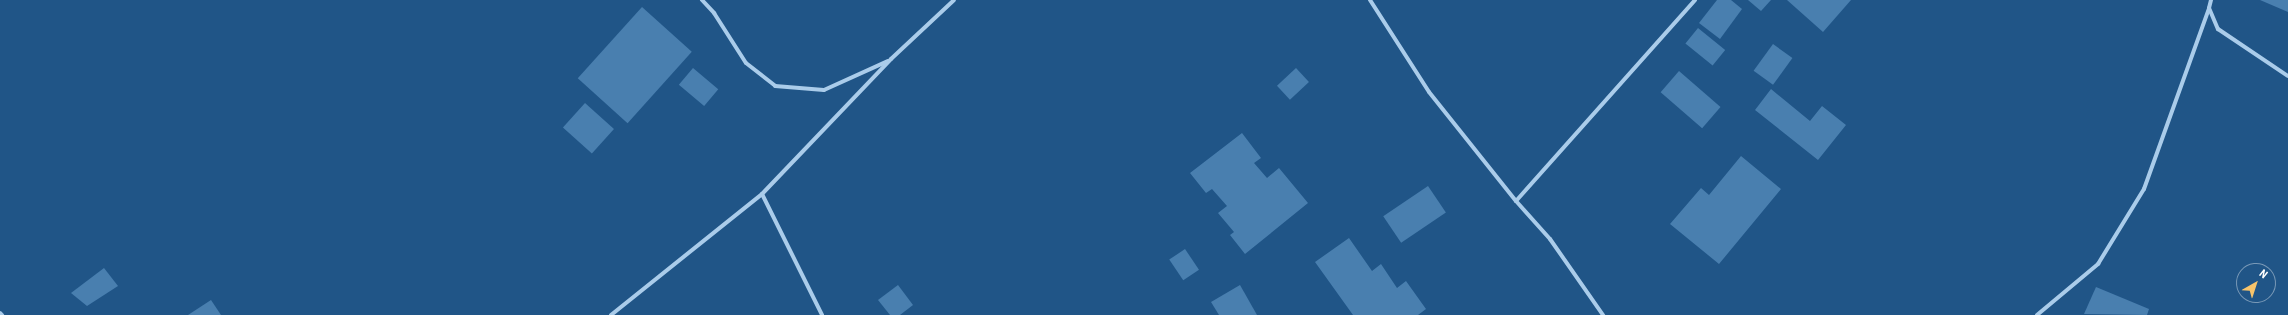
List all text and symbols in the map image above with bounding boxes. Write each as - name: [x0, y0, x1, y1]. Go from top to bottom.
- north arrow: [2236, 263, 2276, 303]
- text: N: [2257, 267, 2270, 281]

